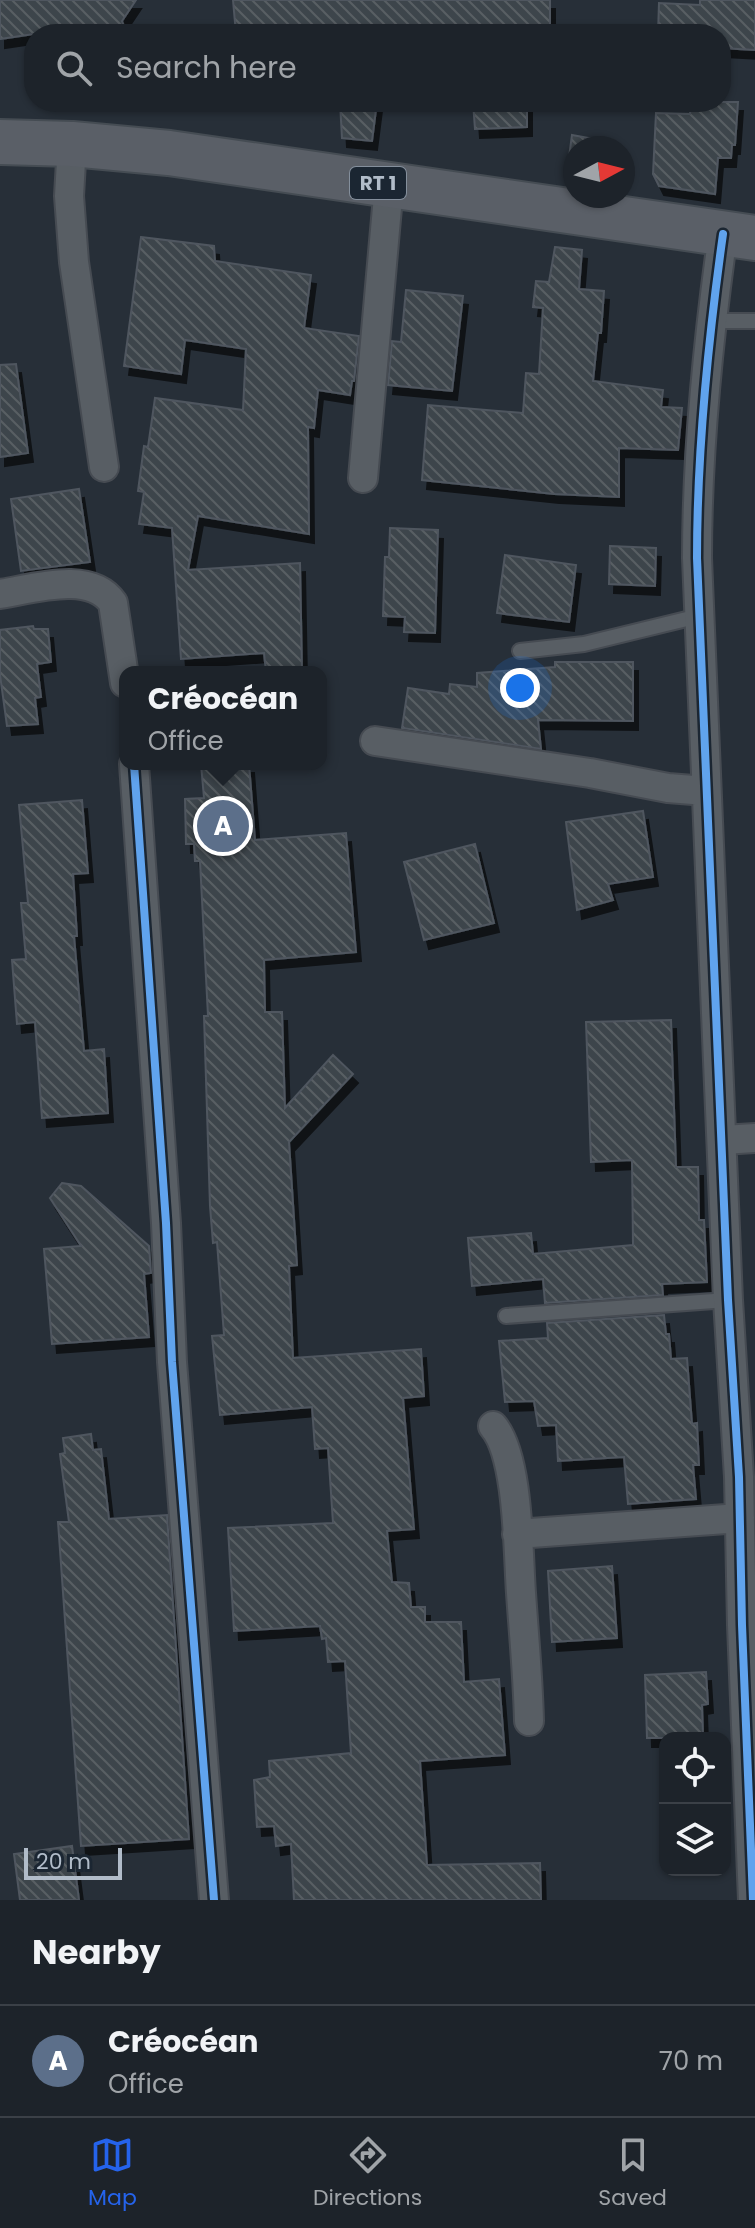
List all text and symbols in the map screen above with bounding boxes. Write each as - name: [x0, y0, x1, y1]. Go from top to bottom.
- search box: [24, 24, 731, 112]
- icon: search: [52, 46, 96, 90]
- text: Search here: [116, 46, 297, 89]
- north arrow: [563, 136, 635, 208]
- road number: RT 1: [350, 167, 406, 199]
- popup: [119, 666, 327, 770]
- your location: [500, 668, 540, 708]
- text: Créocéan: [148, 677, 298, 720]
- text: Office: [148, 723, 224, 759]
- pin: A: [197, 796, 249, 856]
- map controls: [659, 1732, 731, 1876]
- button: locate: [659, 1732, 731, 1804]
- button: layers: [659, 1804, 731, 1876]
- scale bar: [24, 1844, 122, 1880]
- text: 20 m: [36, 1846, 91, 1877]
- text: Nearby: [32, 1928, 161, 1976]
- text: Créocéan: [108, 2020, 259, 2063]
- text: A: [48, 2043, 68, 2079]
- text: 70 m: [659, 2043, 723, 2079]
- text: Office: [108, 2066, 184, 2102]
- tab: Map: [88, 2133, 137, 2214]
- tab: Directions: [313, 2133, 422, 2214]
- tab: Saved: [598, 2133, 667, 2214]

